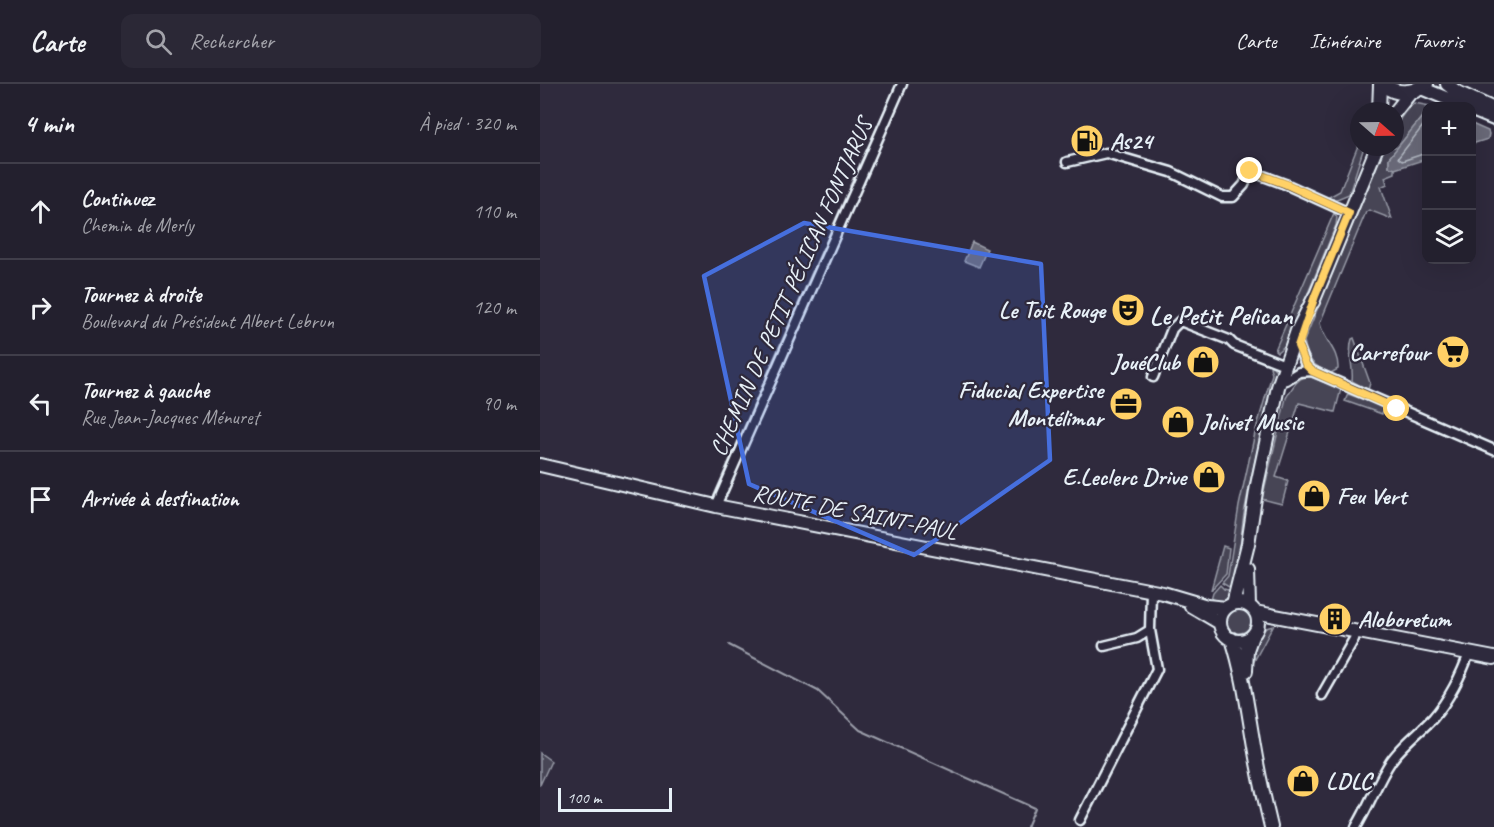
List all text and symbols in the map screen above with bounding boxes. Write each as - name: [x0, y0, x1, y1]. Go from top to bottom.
- search box: [121, 14, 541, 68]
- text: Carte: [30, 24, 85, 59]
- icon: search: [142, 25, 175, 58]
- text: Rechercher: [190, 27, 274, 55]
- text: Carte: [1236, 28, 1277, 54]
- text: Itinéraire: [1310, 28, 1380, 54]
- text: Favoris: [1413, 28, 1464, 54]
- north arrow: [1350, 102, 1404, 156]
- map controls: [1422, 102, 1476, 264]
- button: +: [1422, 102, 1476, 156]
- text: 4 min: [24, 107, 74, 140]
- street label: CHEMIN DE PETIT PÉLICAN FONTJARUS: [703, 110, 881, 461]
- text: À pied · 320 m: [419, 111, 516, 136]
- fuel station icon: As24: [1069, 123, 1105, 159]
- place label: As24: [1110, 126, 1155, 156]
- button: −: [1422, 156, 1476, 210]
- route end: [1236, 157, 1262, 183]
- text: Continuez: [81, 185, 154, 213]
- icon: ahead: [24, 195, 57, 228]
- text: 110 m: [473, 199, 516, 224]
- button: layers: [1422, 210, 1476, 264]
- text: Chemin de Merly: [81, 213, 194, 238]
- text: Tournez à droite: [81, 281, 201, 309]
- icon: right: [24, 291, 57, 324]
- theatre icon: Le Toit Rouge: [1110, 292, 1146, 328]
- text: 120 m: [473, 295, 516, 320]
- place label: Le Toit Rouge: [999, 295, 1107, 325]
- district label: Le Petit Pelican: [1149, 298, 1293, 332]
- text: Boulevard du Président Albert Lebrun: [81, 309, 334, 334]
- supermarket icon: Carrefour: [1435, 334, 1471, 370]
- place label: Carrefour: [1349, 337, 1432, 367]
- shop icon: JouéClub: [1185, 344, 1221, 380]
- place label: JouéClub: [1110, 347, 1181, 377]
- place label: Fiducial Expertise Montélimar: [958, 375, 1105, 433]
- text: Tournez à gauche: [81, 377, 209, 405]
- office icon: Fiducial Expertise Montélimar: [1108, 386, 1144, 422]
- icon: left: [24, 387, 57, 420]
- text: 90 m: [482, 391, 516, 416]
- route start: [1383, 395, 1409, 421]
- shop icon: Jolivet Music: [1160, 404, 1196, 440]
- text: Rue Jean-Jacques Ménuret: [81, 405, 259, 430]
- place label: Jolivet Music: [1199, 407, 1305, 437]
- shop icon: E.Leclerc Drive: [1191, 459, 1227, 495]
- place label: E.Leclerc Drive: [1063, 462, 1188, 492]
- street label: ROUTE DE SAINT-PAUL: [750, 478, 960, 547]
- shop icon: Feu Vert: [1296, 478, 1332, 514]
- place label: Feu Vert: [1337, 481, 1409, 511]
- icon: arrive: [24, 483, 57, 516]
- text: Arrivée à destination: [81, 485, 239, 513]
- building icon: Aloboretum: [1317, 601, 1353, 637]
- place label: Aloboretum: [1358, 604, 1452, 634]
- shop icon: LDLC: [1285, 763, 1321, 799]
- place label: LDLC: [1326, 766, 1375, 796]
- scale bar: [558, 785, 672, 812]
- text: 100 m: [567, 788, 601, 808]

